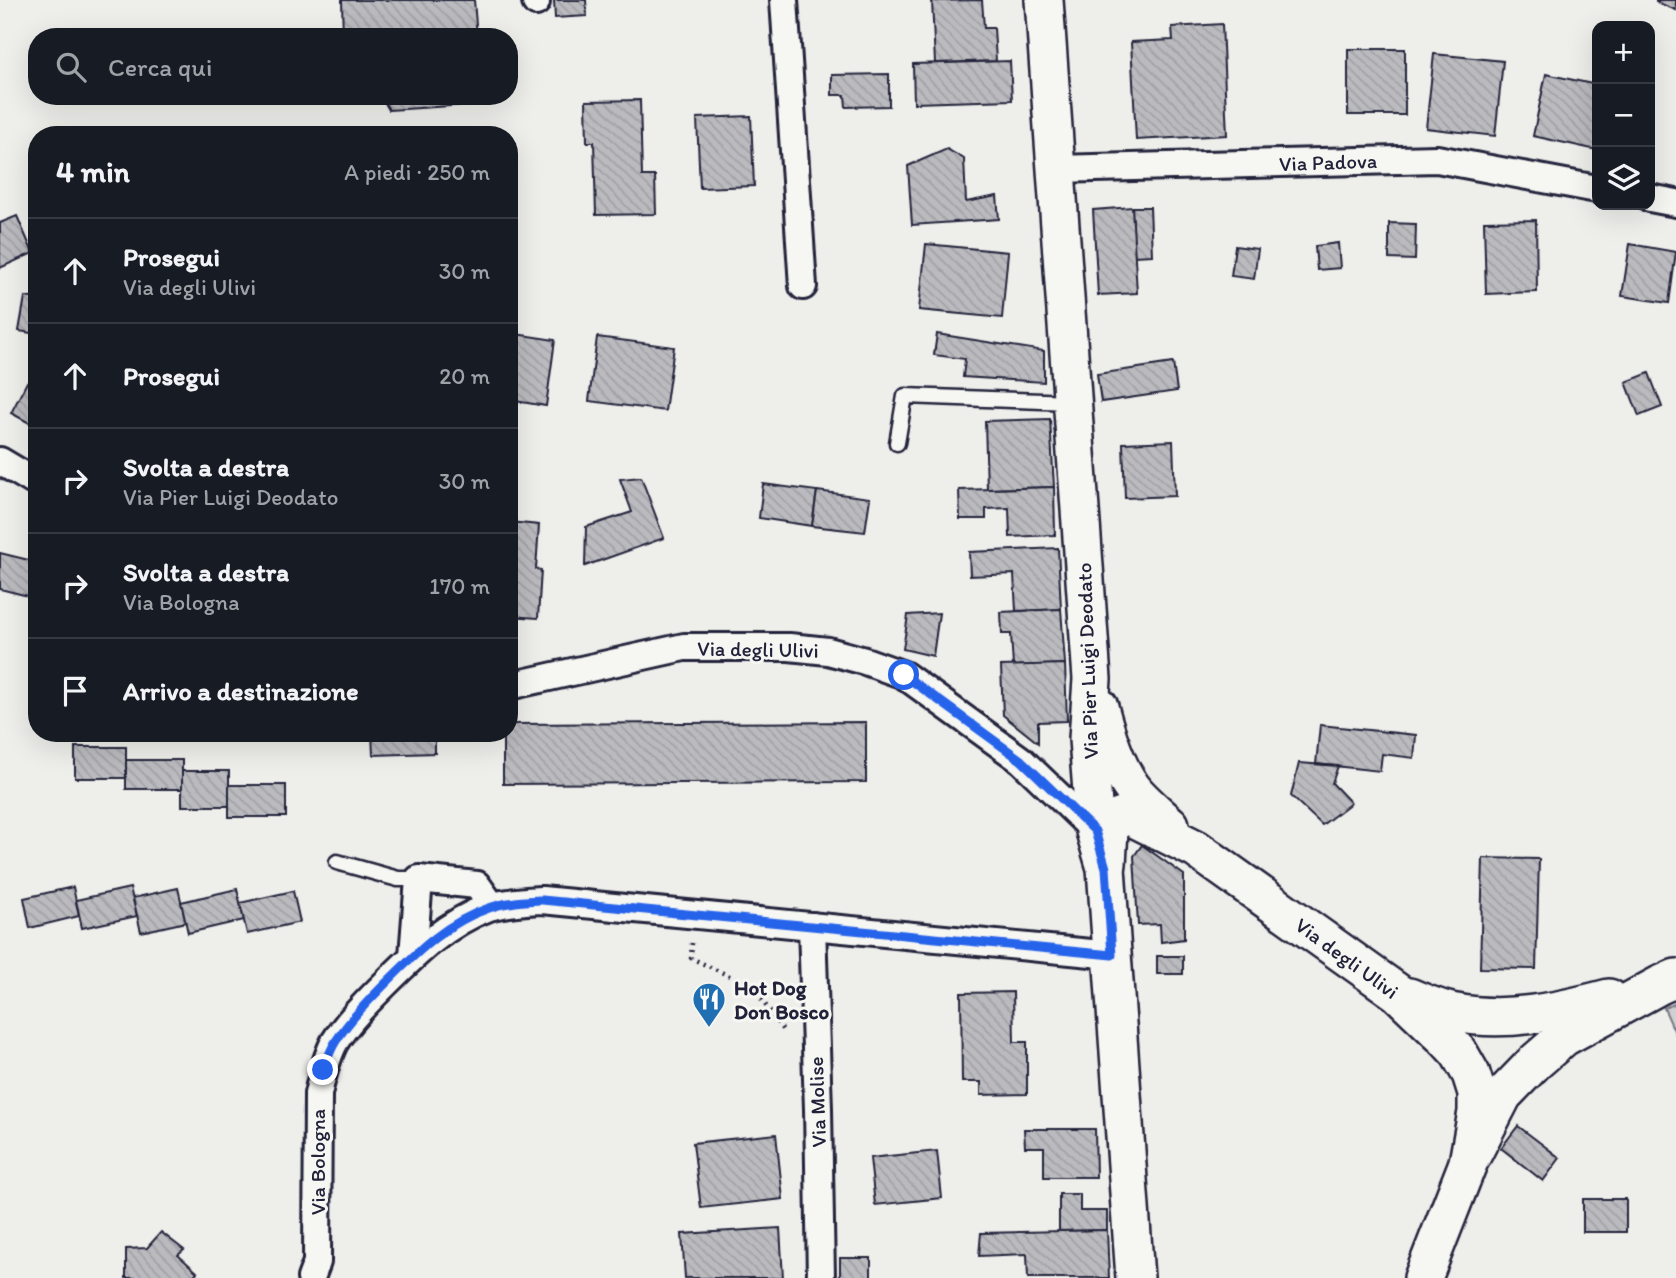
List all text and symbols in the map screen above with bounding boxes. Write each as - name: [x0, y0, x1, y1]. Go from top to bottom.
- map controls: [1592, 21, 1655, 210]
- button: +: [1592, 21, 1655, 84]
- search box: [28, 28, 518, 105]
- icon: search: [52, 48, 90, 86]
- text: Cerca qui: [108, 51, 212, 83]
- button: −: [1592, 84, 1655, 147]
- button: layers: [1592, 147, 1655, 210]
- street label: Via Padova: [1279, 148, 1377, 176]
- text: 4 min: [56, 153, 130, 190]
- text: A piedi · 250 m: [344, 158, 490, 186]
- text: Prosegui: [123, 241, 220, 273]
- icon: ahead: [56, 252, 94, 290]
- text: 30 m: [439, 257, 490, 285]
- text: Via degli Ulivi: [123, 273, 256, 301]
- icon: ahead: [56, 357, 94, 395]
- text: Prosegui: [123, 360, 220, 392]
- text: 20 m: [439, 362, 490, 390]
- text: Svolta a destra: [123, 451, 289, 483]
- icon: right: [56, 462, 94, 500]
- text: 30 m: [439, 467, 490, 495]
- text: Via Pier Luigi Deodato: [123, 483, 339, 511]
- text: Svolta a destra: [123, 556, 289, 588]
- street label: Via Pier Luigi Deodato: [1071, 562, 1103, 760]
- icon: right: [56, 567, 94, 605]
- text: 170 m: [429, 572, 490, 600]
- text: Via Bologna: [123, 588, 239, 616]
- street label: Via degli Ulivi: [697, 635, 819, 663]
- route start: [888, 659, 919, 690]
- icon: arrive: [56, 672, 94, 710]
- text: Arrivo a destinazione: [123, 675, 359, 707]
- street label: Via degli Ulivi: [1290, 912, 1404, 1004]
- place label: Hot Dog Don Bosco: [734, 975, 829, 1024]
- restaurant icon: Hot Dog Don Bosco: [690, 980, 728, 1029]
- route end: [307, 1054, 338, 1085]
- street label: Via Molise: [803, 1056, 831, 1148]
- street label: Via Bologna: [305, 1109, 330, 1215]

